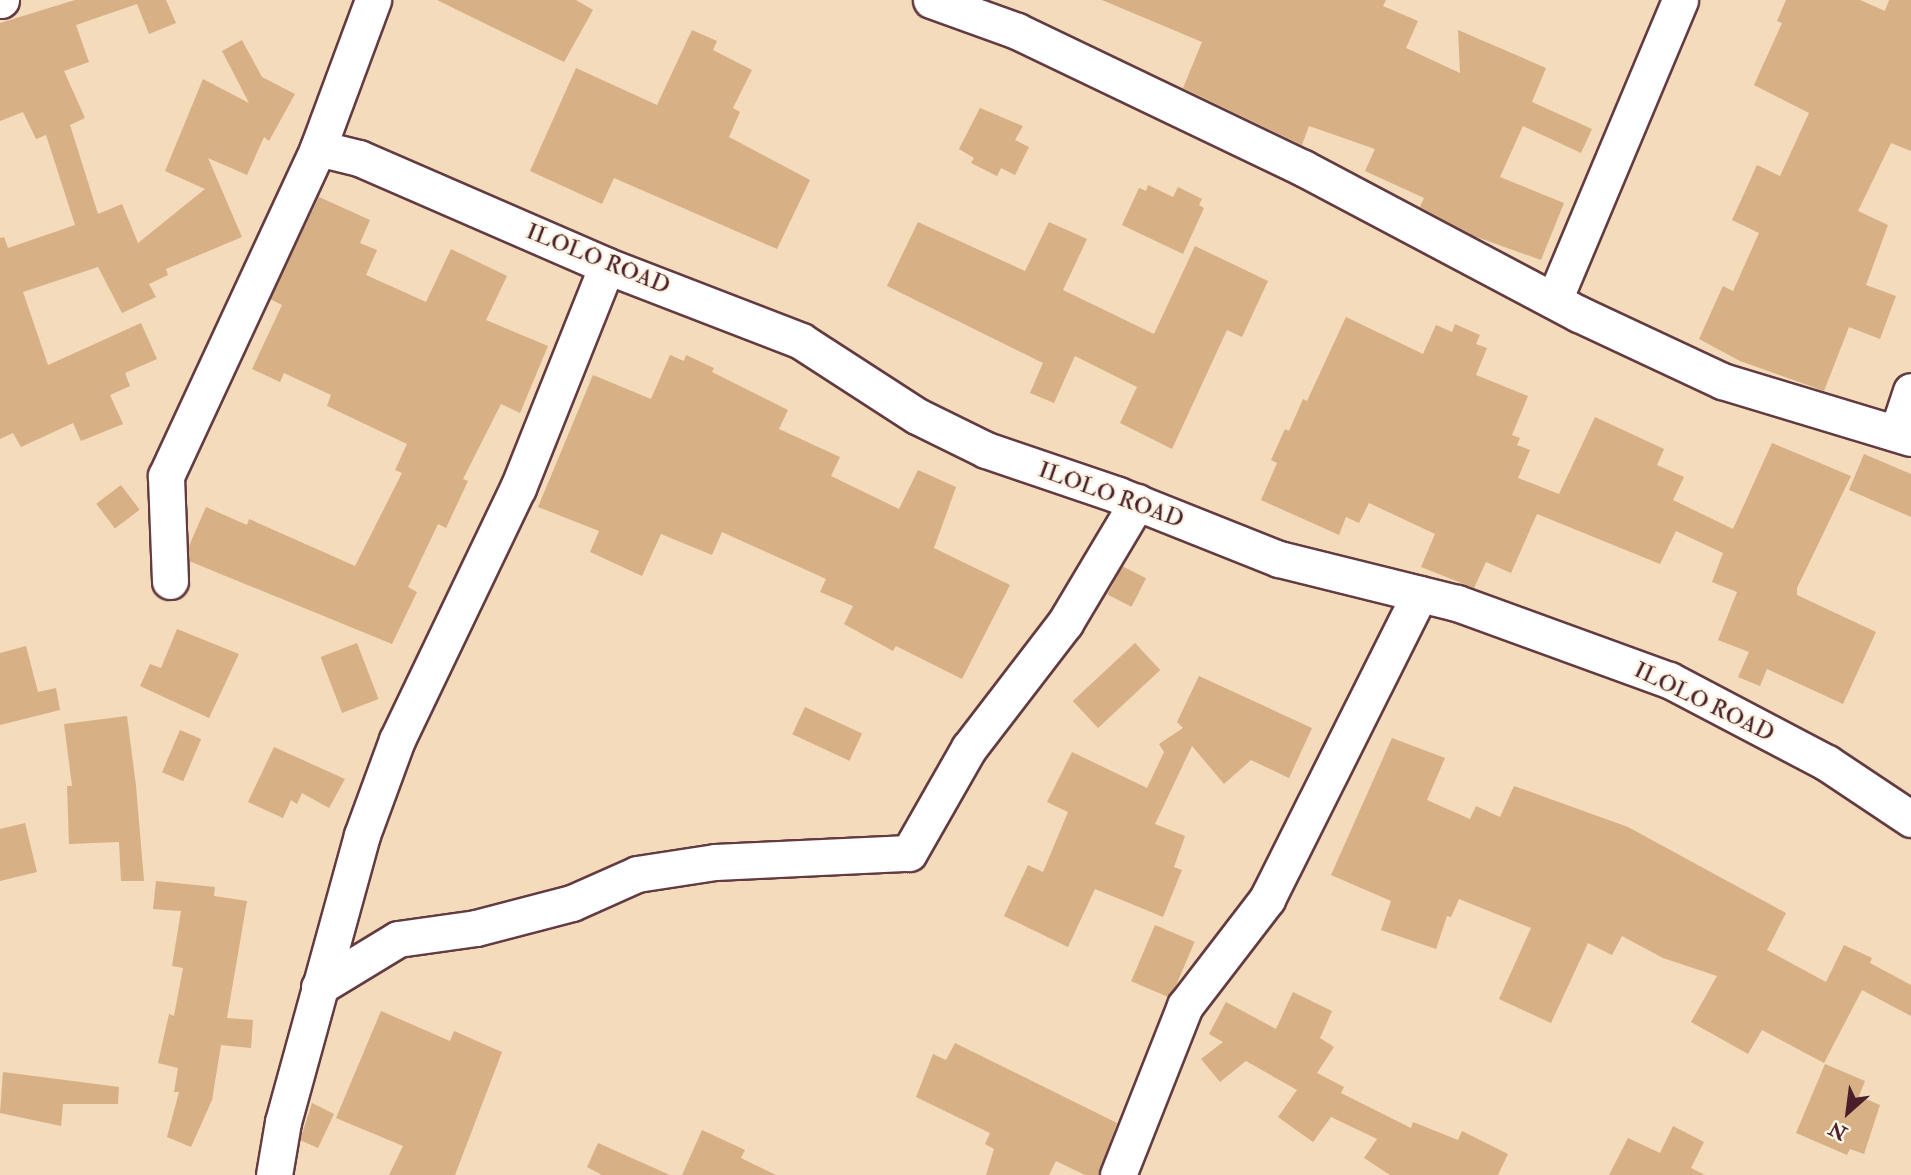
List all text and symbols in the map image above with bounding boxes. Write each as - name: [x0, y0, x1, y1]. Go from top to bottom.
- street label: ILOLO ROAD: [522, 218, 674, 300]
- street label: ILOLO ROAD: [1035, 456, 1187, 534]
- street label: ILOLO ROAD: [1629, 656, 1779, 748]
- north arrow: [1813, 1077, 1883, 1147]
- text: N: [1825, 1116, 1851, 1145]

